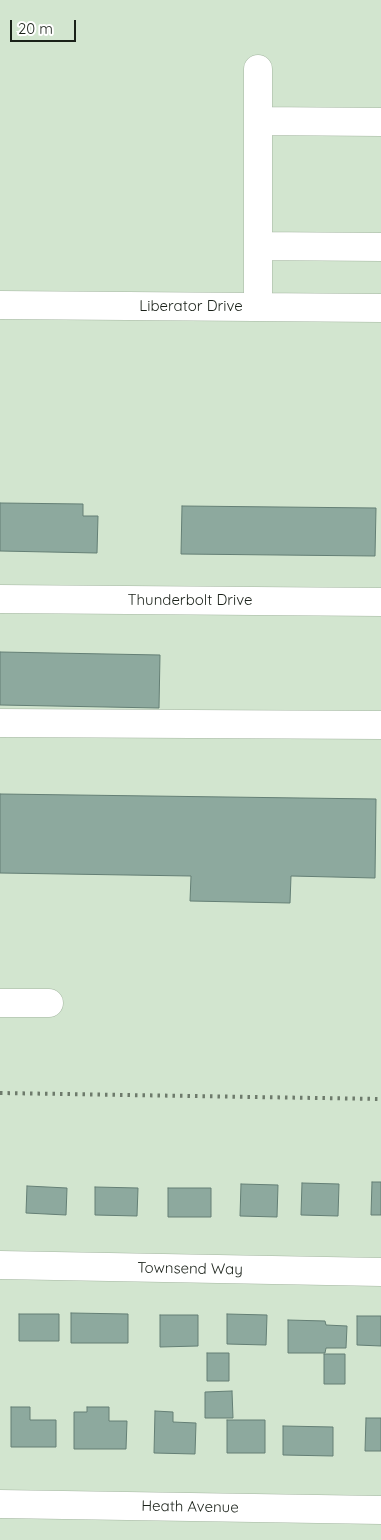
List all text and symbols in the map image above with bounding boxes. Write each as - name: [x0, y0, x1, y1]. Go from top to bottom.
- scale bar: [12, 10, 79, 42]
- text: 20 m: [18, 19, 53, 38]
- street label: Liberator Drive: [139, 297, 243, 315]
- street label: Thunderbolt Drive: [128, 591, 252, 609]
- street label: Townsend Way: [137, 1259, 243, 1279]
- street label: Heath Avenue: [141, 1497, 239, 1517]

